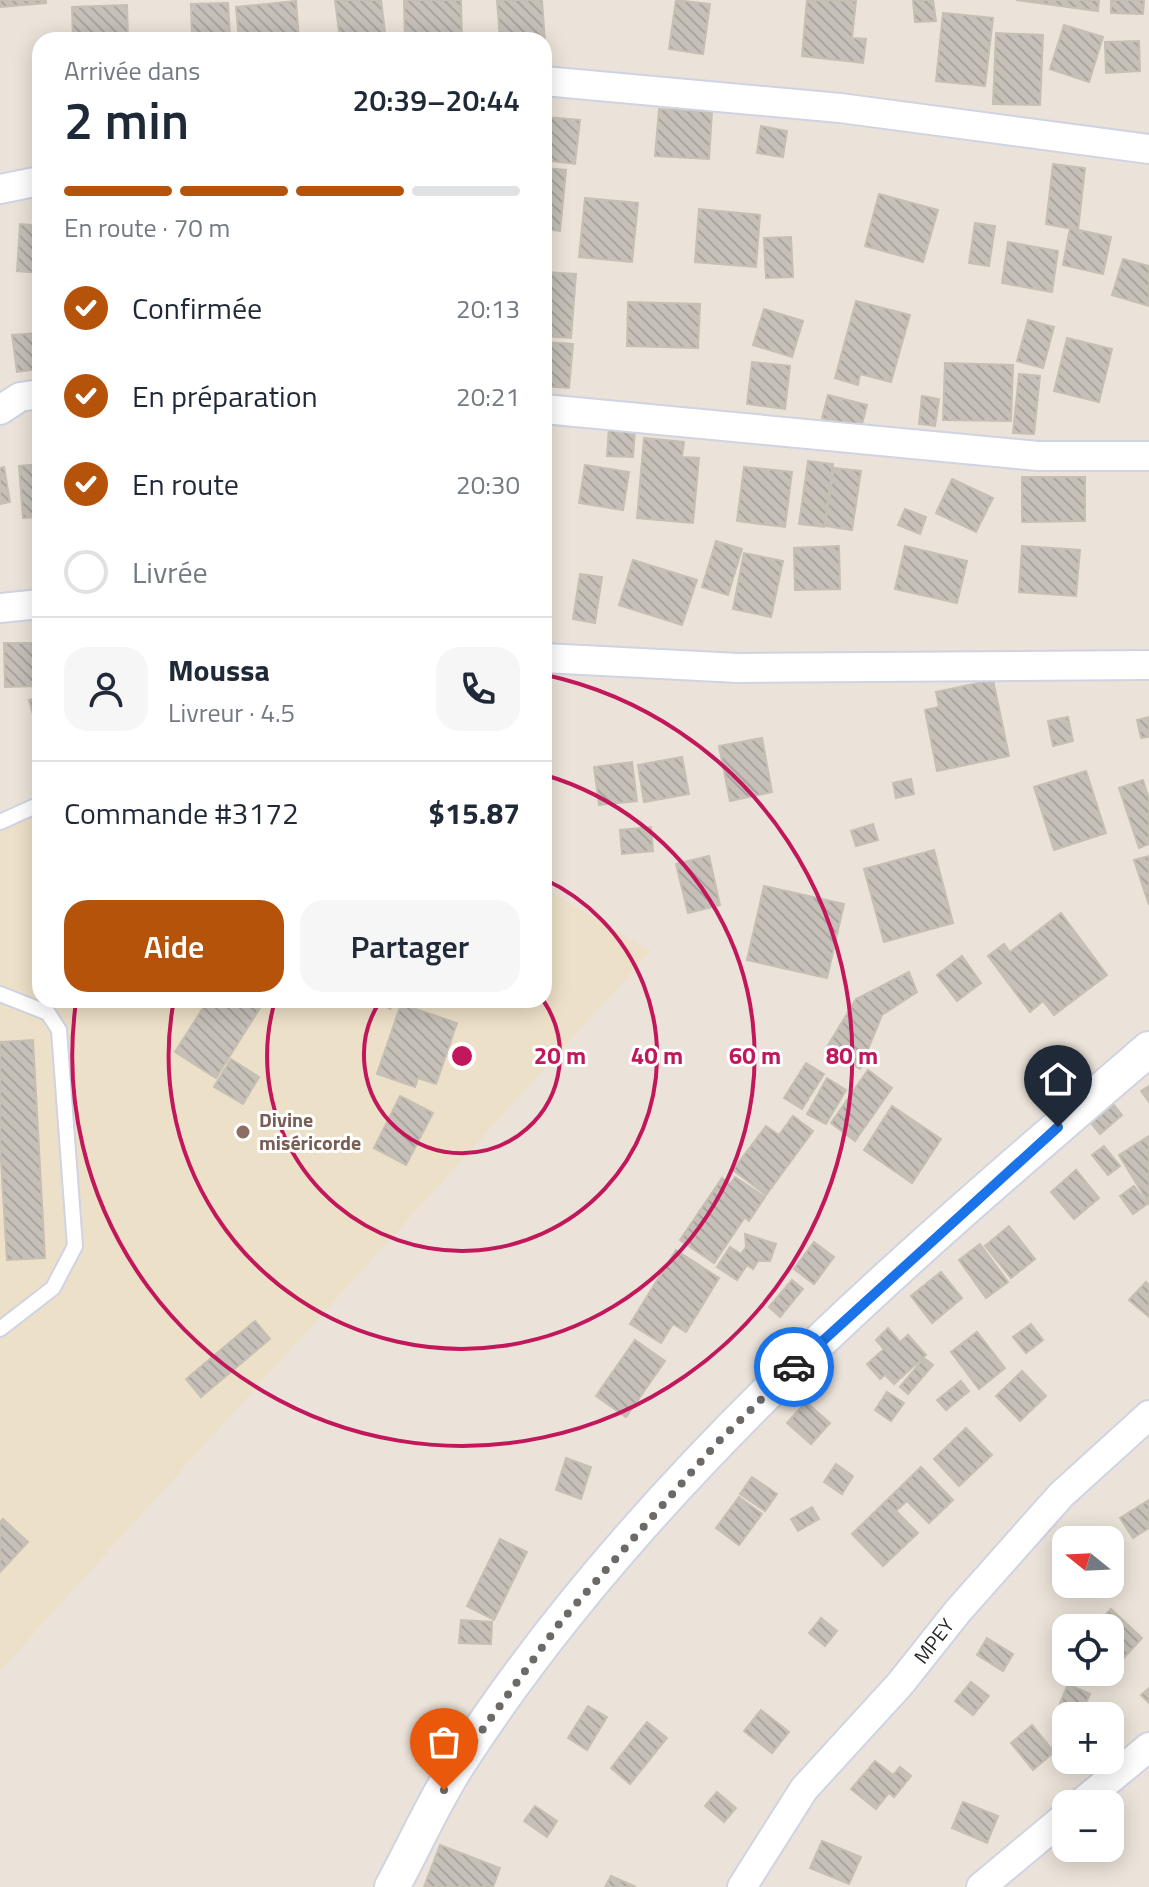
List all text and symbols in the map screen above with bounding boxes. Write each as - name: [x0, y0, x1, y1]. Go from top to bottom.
- text: Arrivée dans: [64, 51, 200, 90]
- text: 20:39–20:44: [353, 77, 520, 123]
- text: 2 min: [64, 80, 189, 159]
- text: En route · 70 m: [64, 208, 230, 247]
- text: Confirmée: [132, 285, 262, 331]
- icon: check: [64, 286, 108, 330]
- text: 20:13: [456, 289, 520, 328]
- text: En préparation: [132, 373, 318, 419]
- icon: check: [64, 374, 108, 418]
- text: 20:21: [456, 377, 520, 416]
- text: En route: [132, 461, 239, 507]
- icon: check: [64, 462, 108, 506]
- text: 20:30: [456, 465, 520, 504]
- text: Livrée: [132, 549, 208, 595]
- button: person: [64, 647, 148, 731]
- text: Moussa: [168, 647, 270, 693]
- button: phone: [436, 647, 520, 731]
- text: Livreur · 4.5: [168, 693, 295, 732]
- text: Commande #3172: [64, 790, 299, 836]
- text: $15.87: [428, 790, 520, 836]
- button: Aide: [64, 900, 284, 992]
- button: Partager: [300, 900, 520, 992]
- text: 20 m: [534, 1037, 586, 1073]
- text: 40 m: [631, 1037, 683, 1073]
- text: 60 m: [729, 1037, 781, 1073]
- text: 80 m: [826, 1037, 878, 1073]
- centre of rings: [448, 1042, 476, 1070]
- pin: [1024, 1045, 1092, 1127]
- icon: home: [1036, 1057, 1080, 1101]
- place label: Divine miséricorde: [259, 1104, 361, 1158]
- marker: Divine miséricorde: [234, 1123, 252, 1141]
- courier: [754, 1327, 834, 1407]
- icon: car: [772, 1345, 816, 1389]
- north arrow: [1052, 1526, 1124, 1598]
- map controls: [1052, 1526, 1124, 1862]
- street label: MPEY: [906, 1611, 962, 1670]
- button: locate: [1052, 1614, 1124, 1686]
- button: +: [1052, 1702, 1124, 1774]
- pin: [410, 1708, 478, 1790]
- icon: bag: [422, 1720, 466, 1764]
- button: −: [1052, 1790, 1124, 1862]

